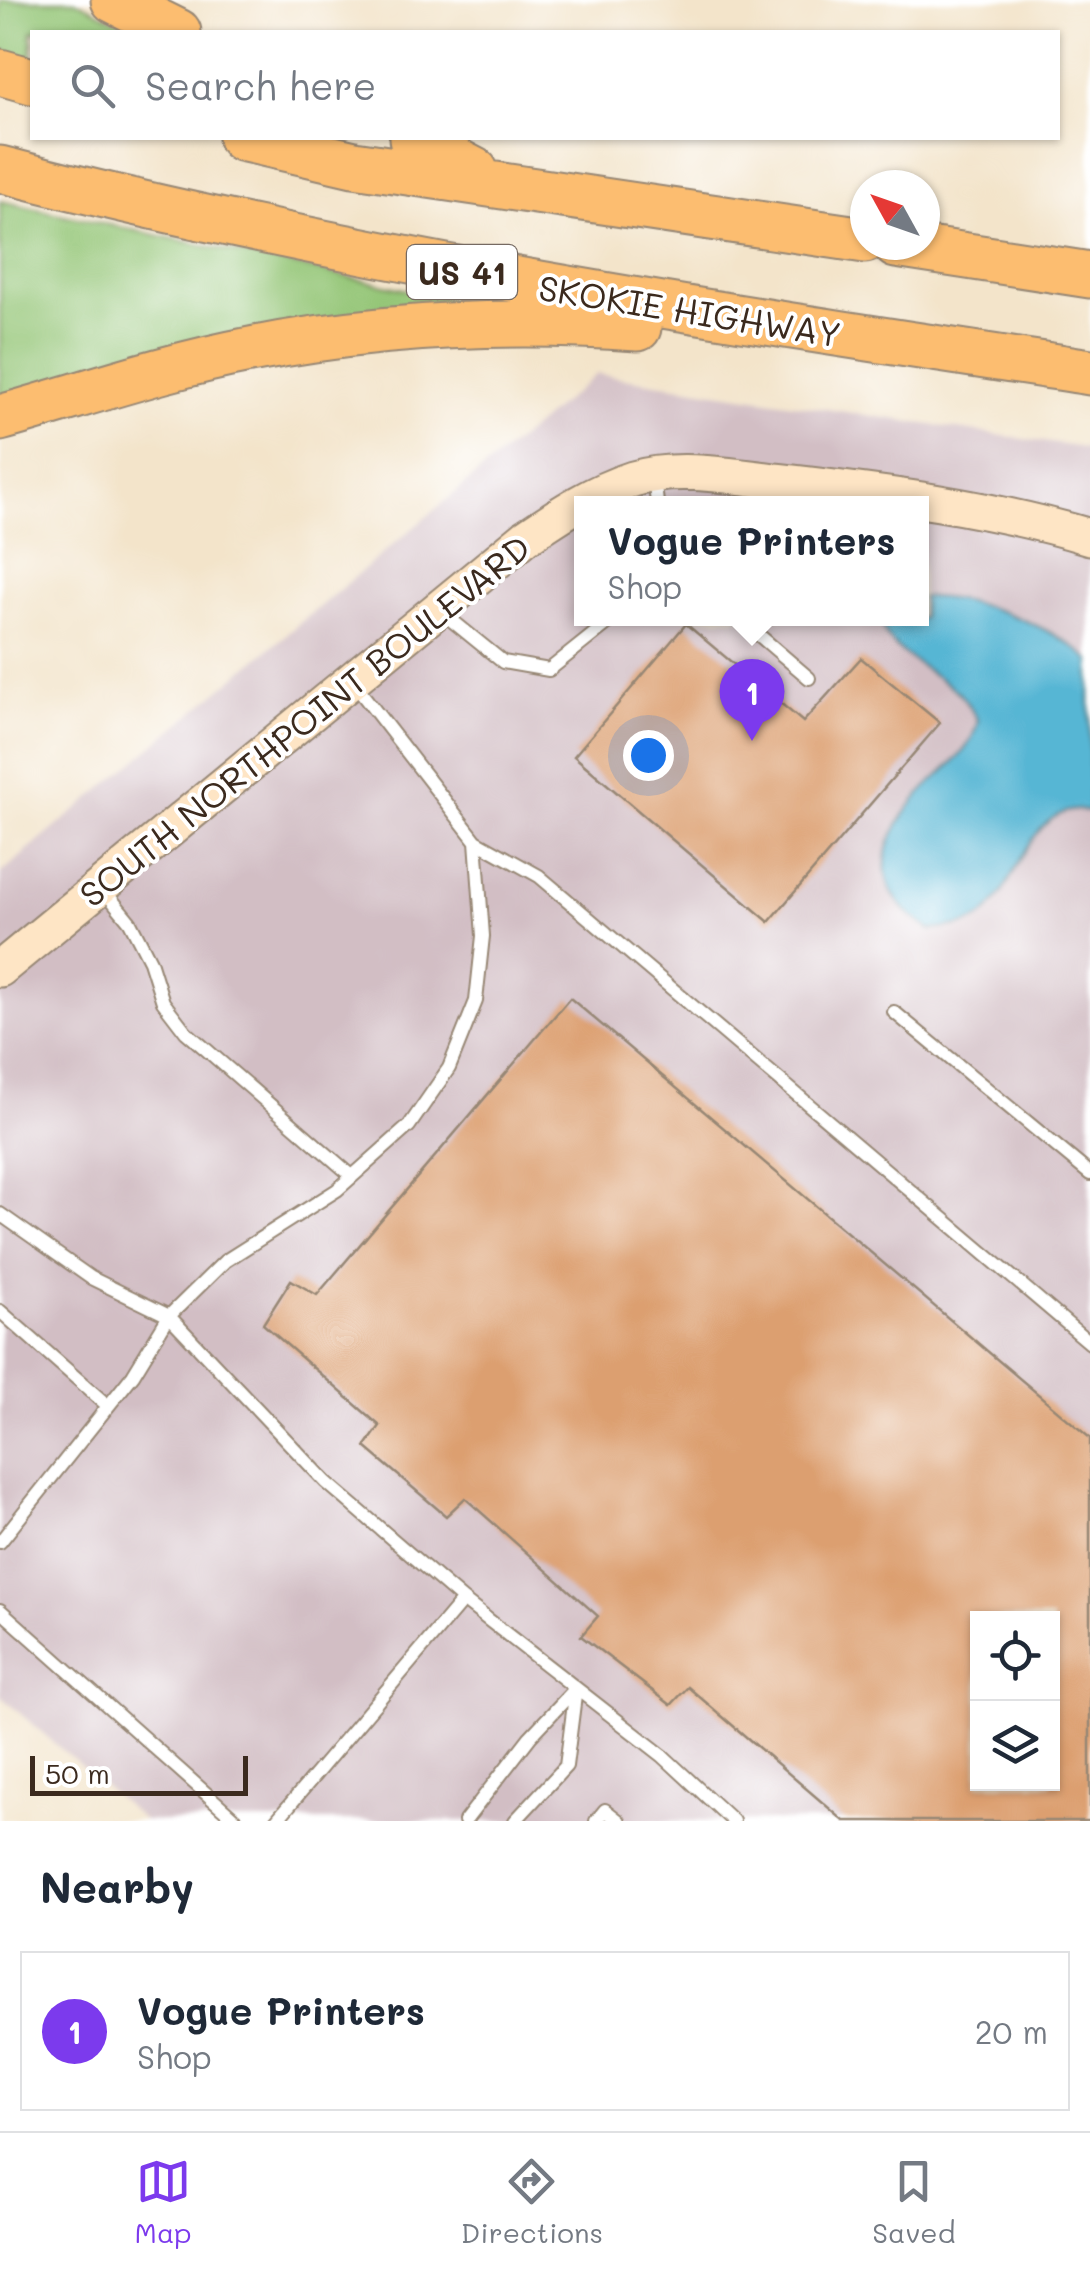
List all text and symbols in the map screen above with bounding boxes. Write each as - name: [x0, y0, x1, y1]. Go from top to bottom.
- search box: [30, 30, 1060, 140]
- icon: search: [65, 58, 120, 113]
- text: Search here: [145, 60, 376, 110]
- north arrow: [850, 170, 940, 260]
- road number: US 41: [407, 245, 517, 299]
- street label: SKOKIE HIGHWAY: [536, 263, 844, 357]
- popup: [574, 496, 929, 626]
- text: Vogue Printers: [608, 515, 895, 565]
- street label: SOUTH NORTHPOINT BOULEVARD: [69, 524, 539, 916]
- text: Shop: [608, 565, 682, 607]
- pin: 1: [720, 658, 784, 741]
- your location: [623, 730, 674, 781]
- map controls: [970, 1611, 1060, 1791]
- button: locate: [970, 1611, 1060, 1701]
- button: layers: [970, 1701, 1060, 1791]
- scale bar: [30, 1751, 248, 1796]
- text: 50 m: [45, 1755, 110, 1791]
- text: Nearby: [40, 1859, 194, 1914]
- text: Vogue Printers: [137, 1985, 425, 2035]
- text: 1: [67, 2010, 82, 2052]
- text: 20 m: [975, 2010, 1048, 2052]
- text: Shop: [137, 2035, 212, 2077]
- tab: Map: [135, 2154, 192, 2250]
- tab: Directions: [461, 2154, 603, 2250]
- tab: Saved: [872, 2154, 955, 2250]

